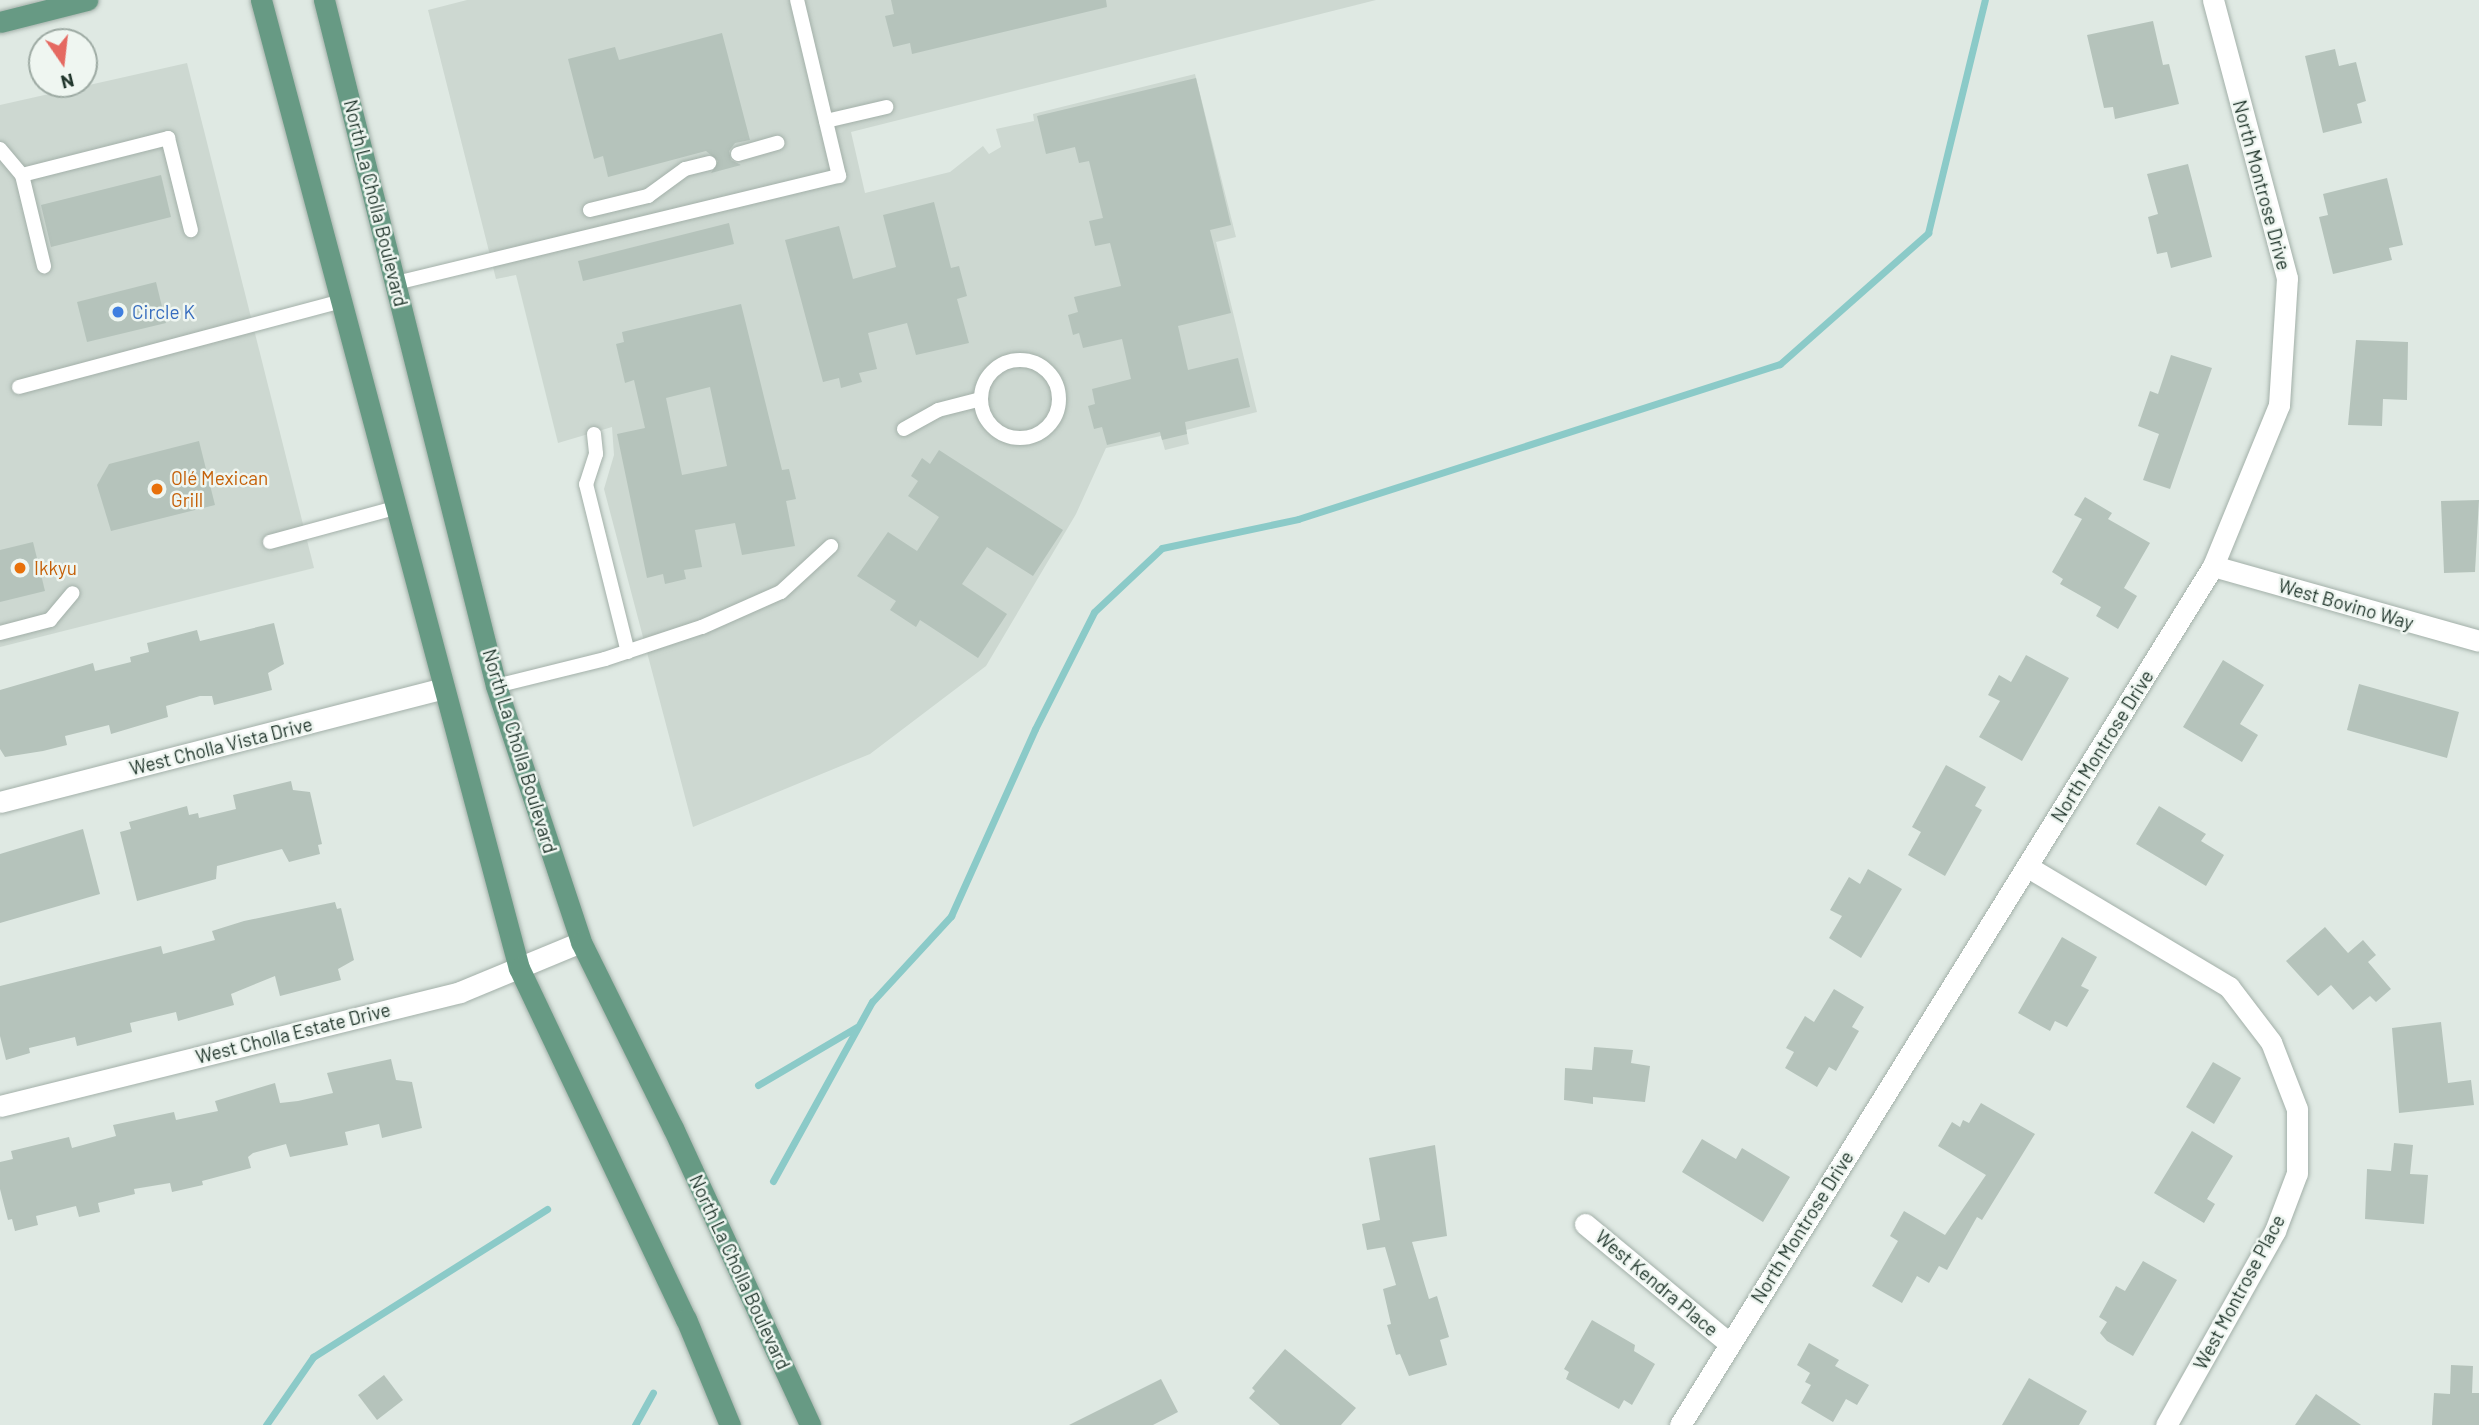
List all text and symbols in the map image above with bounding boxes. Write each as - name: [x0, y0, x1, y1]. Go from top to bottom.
- north arrow: [28, 28, 98, 98]
- text: N: [59, 69, 77, 95]
- street label: North La Cholla Boulevard: [339, 97, 413, 309]
- street label: North Montrose Drive: [2228, 98, 2296, 272]
- place label: Circle K: [132, 301, 195, 323]
- marker: Circle K: [110, 304, 126, 320]
- place label: Olé Mexican Grill: [171, 467, 268, 511]
- marker: Olé Mexican Grill: [149, 481, 165, 497]
- place label: Ikkyu: [34, 557, 77, 579]
- marker: Ikkyu: [12, 560, 28, 576]
- street label: West Bovino Way: [2276, 574, 2416, 634]
- street label: North La Cholla Boulevard: [478, 646, 562, 856]
- street label: North Montrose Drive: [2046, 666, 2158, 826]
- street label: West Cholla Vista Drive: [127, 712, 315, 780]
- street label: West Cholla Estate Drive: [193, 998, 393, 1068]
- street label: North Montrose Drive: [1746, 1147, 1858, 1307]
- street label: North La Cholla Boulevard: [685, 1171, 795, 1373]
- street label: West Montrose Place: [2189, 1211, 2289, 1373]
- street label: West Kendra Place: [1591, 1225, 1723, 1341]

